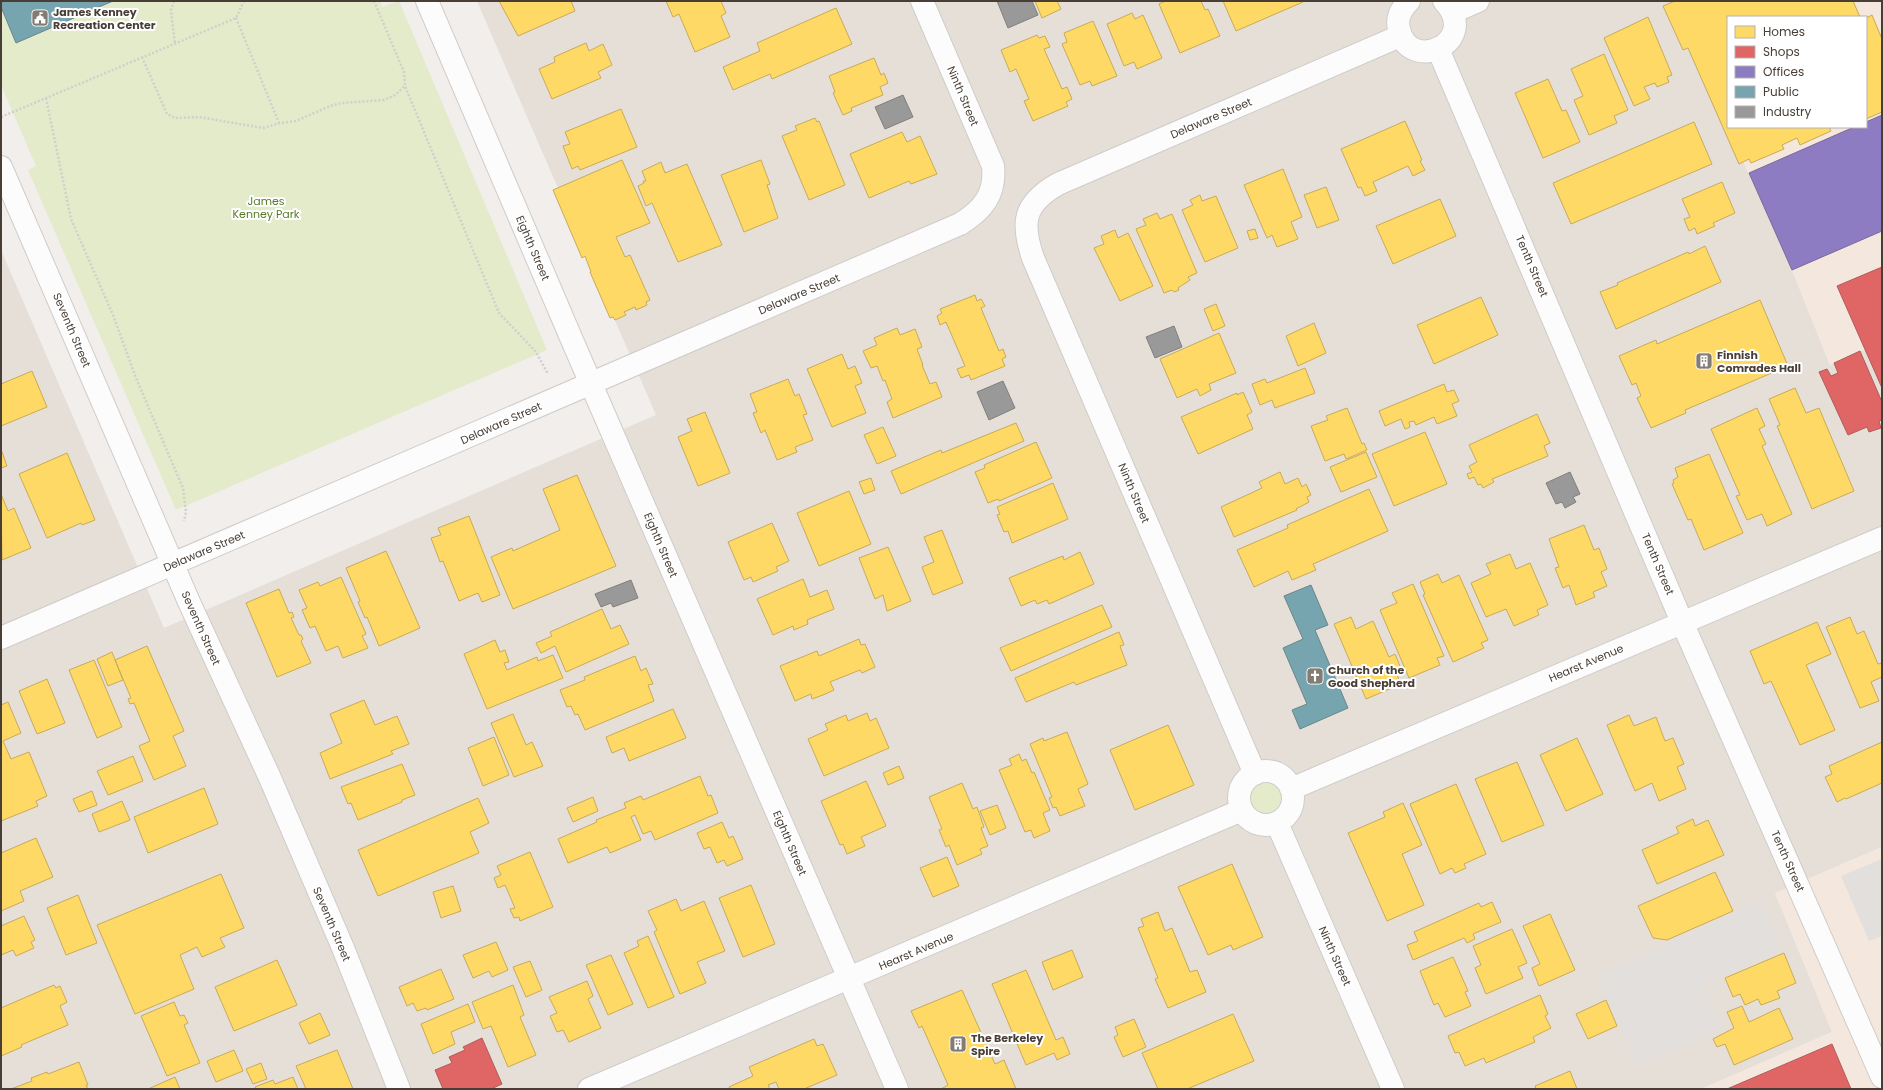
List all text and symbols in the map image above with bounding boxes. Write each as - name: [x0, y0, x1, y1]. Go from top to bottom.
- place label: James Kenney Recreation Center: [53, 4, 156, 33]
- public building icon: James Kenney Recreation Center: [30, 8, 50, 28]
- legend: [1727, 16, 1867, 128]
- text: Homes: [1763, 23, 1805, 40]
- text: Shops: [1763, 43, 1800, 60]
- text: Offices: [1763, 63, 1804, 80]
- street label: Ninth Street: [943, 64, 983, 128]
- text: Public: [1763, 83, 1799, 100]
- street label: Delaware Street: [1168, 94, 1254, 142]
- text: Industry: [1763, 103, 1812, 120]
- park label: James Kenney Park: [232, 193, 300, 222]
- street label: Eighth Street: [512, 213, 554, 283]
- street label: Tenth Street: [1512, 232, 1552, 300]
- street label: Delaware Street: [756, 270, 842, 318]
- street label: Seventh Street: [49, 290, 95, 370]
- place label: Finnish Comrades Hall: [1717, 347, 1801, 376]
- building icon: Finnish Comrades Hall: [1694, 351, 1714, 371]
- street label: Delaware Street: [458, 398, 544, 448]
- street label: Ninth Street: [1114, 461, 1154, 525]
- street label: Eighth Street: [640, 510, 682, 580]
- street label: Delaware Street: [161, 527, 247, 575]
- street label: Tenth Street: [1638, 530, 1678, 598]
- street label: Seventh Street: [178, 588, 224, 668]
- street label: Hearst Avenue: [1546, 640, 1626, 686]
- place label: Church of the Good Shepherd: [1328, 662, 1415, 691]
- church icon: Church of the Good Shepherd: [1305, 666, 1325, 686]
- street label: Eighth Street: [769, 808, 811, 878]
- street label: Tenth Street: [1767, 828, 1809, 894]
- street label: Seventh Street: [309, 884, 355, 964]
- street label: Ninth Street: [1315, 924, 1355, 988]
- street label: Hearst Avenue: [876, 928, 956, 974]
- place label: The Berkeley Spire: [971, 1030, 1043, 1059]
- building icon: The Berkeley Spire: [948, 1034, 968, 1054]

